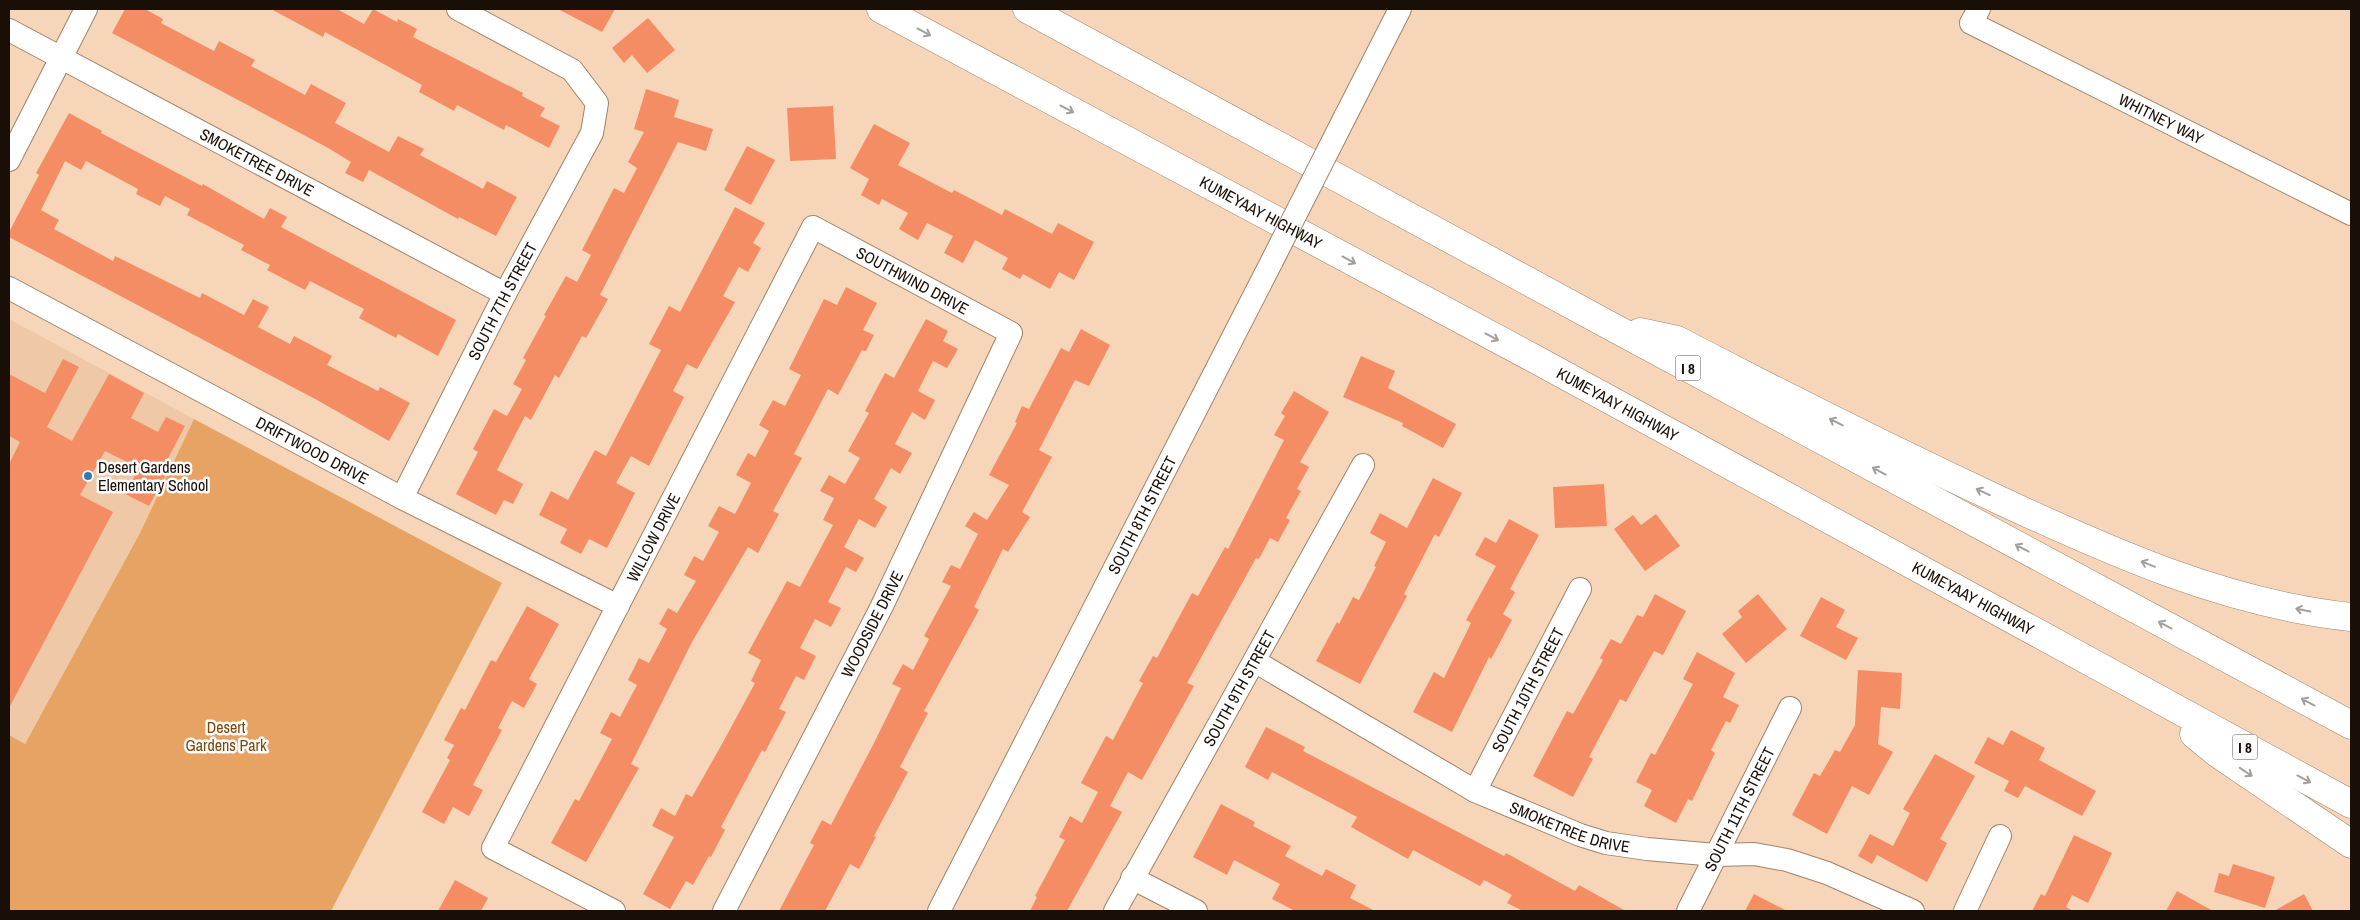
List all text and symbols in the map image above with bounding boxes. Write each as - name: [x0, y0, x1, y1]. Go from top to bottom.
- one-way arrow: [916, 28, 931, 37]
- street label: WHITNEY WAY: [2115, 88, 2208, 149]
- one-way arrow: [1059, 105, 1074, 114]
- street label: SMOKETREE DRIVE: [196, 123, 318, 201]
- street label: KUMEYAAY HIGHWAY: [1196, 171, 1326, 254]
- street label: SOUTH 7TH STREET: [463, 238, 542, 364]
- street label: SOUTHWIND DRIVE: [852, 241, 973, 319]
- one-way arrow: [1341, 256, 1356, 265]
- one-way arrow: [1485, 332, 1500, 342]
- road number: I 8: [1676, 356, 1700, 380]
- street label: KUMEYAAY HIGHWAY: [1553, 362, 1683, 446]
- street label: DRIFTWOOD DRIVE: [252, 411, 373, 489]
- one-way arrow: [1829, 417, 1844, 426]
- street label: SOUTH 8TH STREET: [1102, 452, 1181, 578]
- place label: Desert Gardens Elementary School: [98, 456, 208, 496]
- one-way arrow: [1872, 466, 1887, 475]
- marker: Desert Gardens Elementary School: [82, 470, 94, 482]
- one-way arrow: [1975, 487, 1990, 497]
- street label: WILLOW DRIVE: [621, 489, 685, 585]
- one-way arrow: [2015, 543, 2030, 552]
- street label: KUMEYAAY HIGHWAY: [1908, 556, 2038, 640]
- one-way arrow: [2141, 559, 2156, 568]
- street label: WOODSIDE DRIVE: [836, 567, 908, 681]
- one-way arrow: [2296, 605, 2312, 614]
- one-way arrow: [2158, 620, 2173, 630]
- street label: SOUTH 10TH STREET: [1486, 624, 1569, 756]
- street label: SOUTH 9TH STREET: [1198, 626, 1280, 750]
- one-way arrow: [2301, 697, 2316, 707]
- park label: Desert Gardens Park: [186, 716, 267, 756]
- road number: I 8: [2232, 734, 2258, 760]
- street label: SOUTH 11TH STREET: [1699, 743, 1780, 875]
- one-way arrow: [2238, 767, 2252, 777]
- one-way arrow: [2296, 775, 2311, 784]
- street label: SMOKETREE DRIVE: [1506, 796, 1631, 857]

